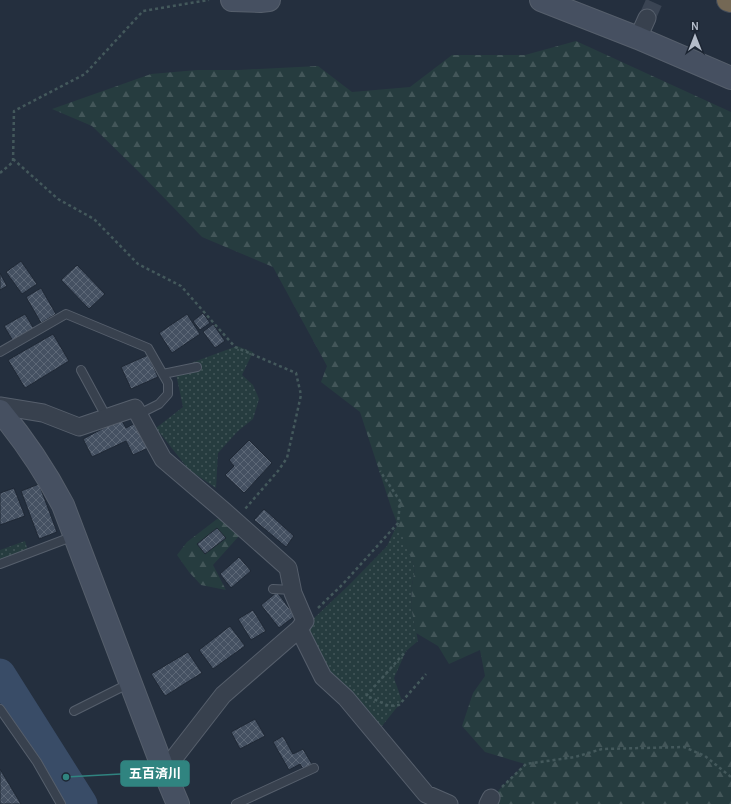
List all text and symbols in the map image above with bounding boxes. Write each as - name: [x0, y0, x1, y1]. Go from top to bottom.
- north arrow: [675, 16, 715, 56]
- text: N: [691, 20, 699, 33]
- callout: 五百済川: [121, 761, 189, 786]
- text: 五百済川: [129, 766, 181, 781]

